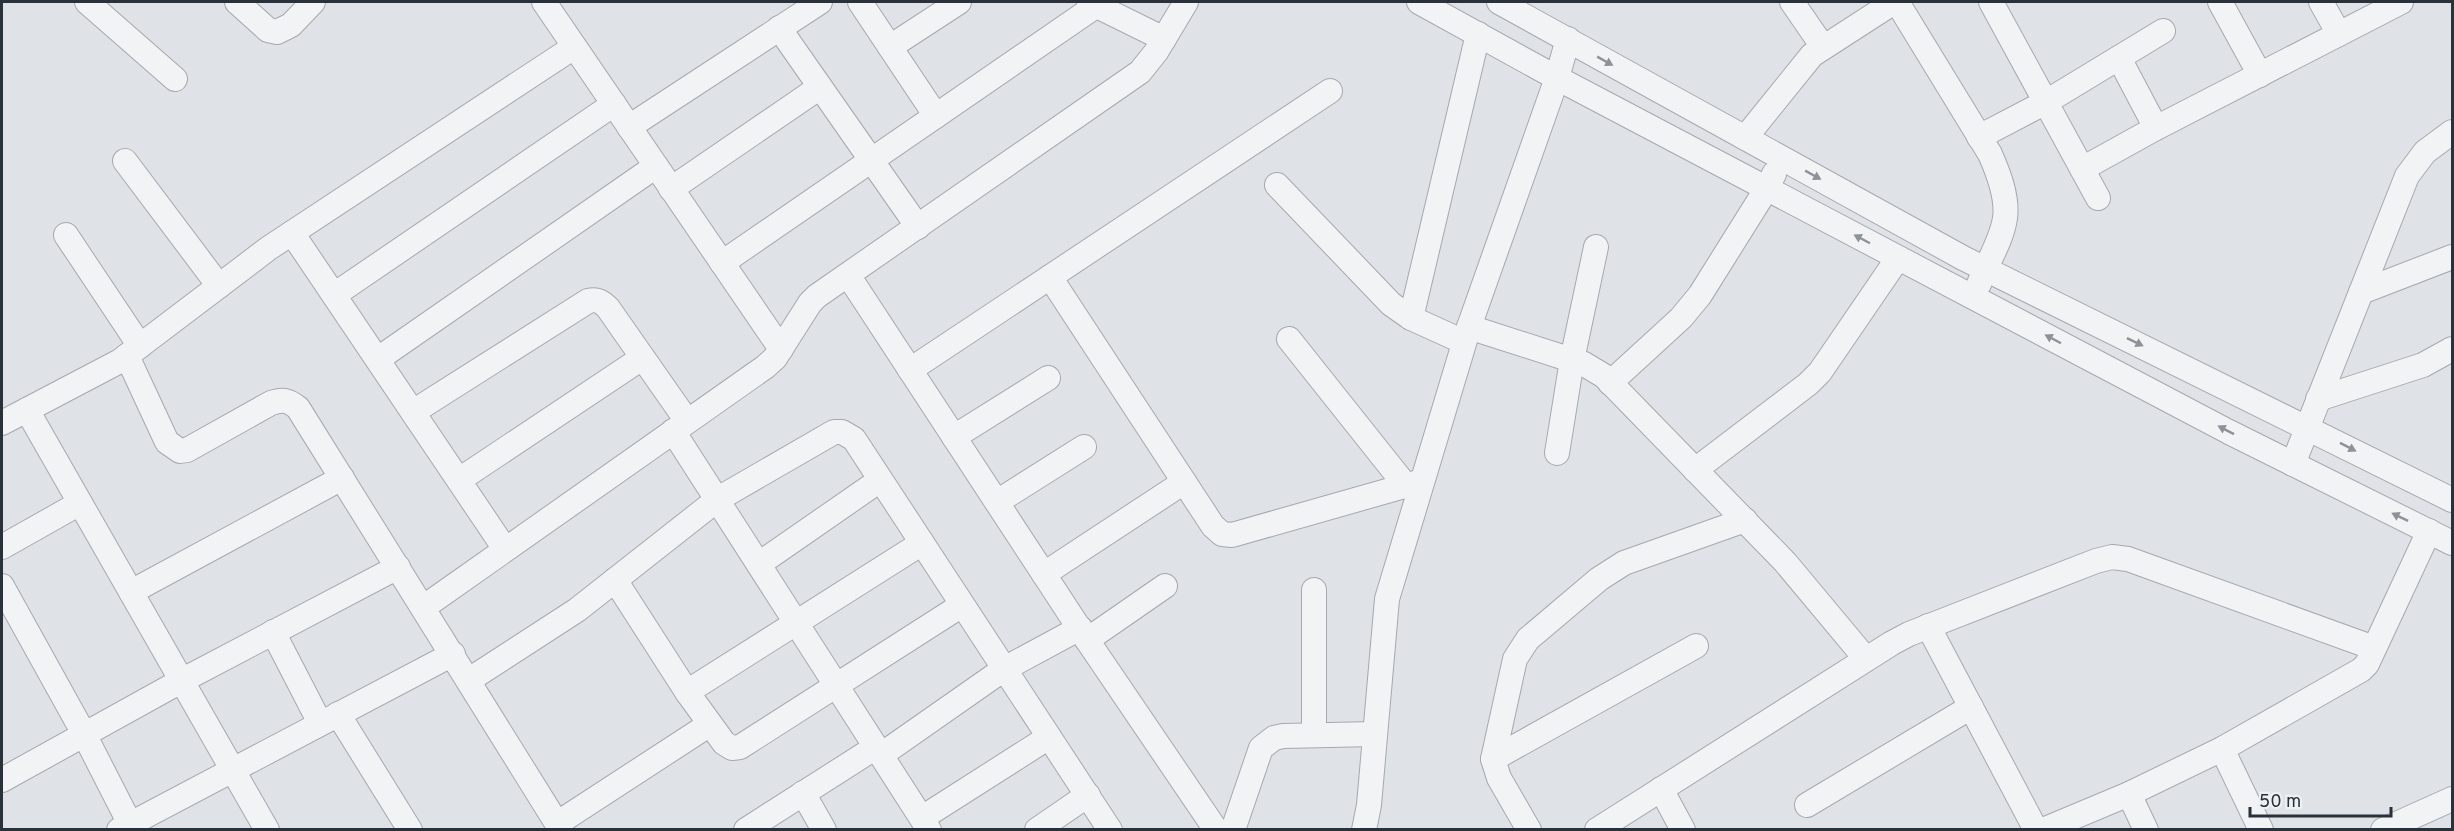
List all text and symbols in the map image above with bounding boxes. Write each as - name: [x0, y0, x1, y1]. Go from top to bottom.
- one-way arrow: [1597, 56, 1614, 66]
- one-way arrow: [1804, 170, 1821, 180]
- one-way arrow: [1853, 234, 1870, 244]
- one-way arrow: [2044, 334, 2061, 344]
- one-way arrow: [2126, 337, 2143, 347]
- one-way arrow: [2217, 425, 2234, 435]
- one-way arrow: [2339, 442, 2356, 451]
- one-way arrow: [2392, 513, 2409, 522]
- scale bar: [2250, 780, 2391, 818]
- text: 50 m: [2259, 791, 2301, 814]

